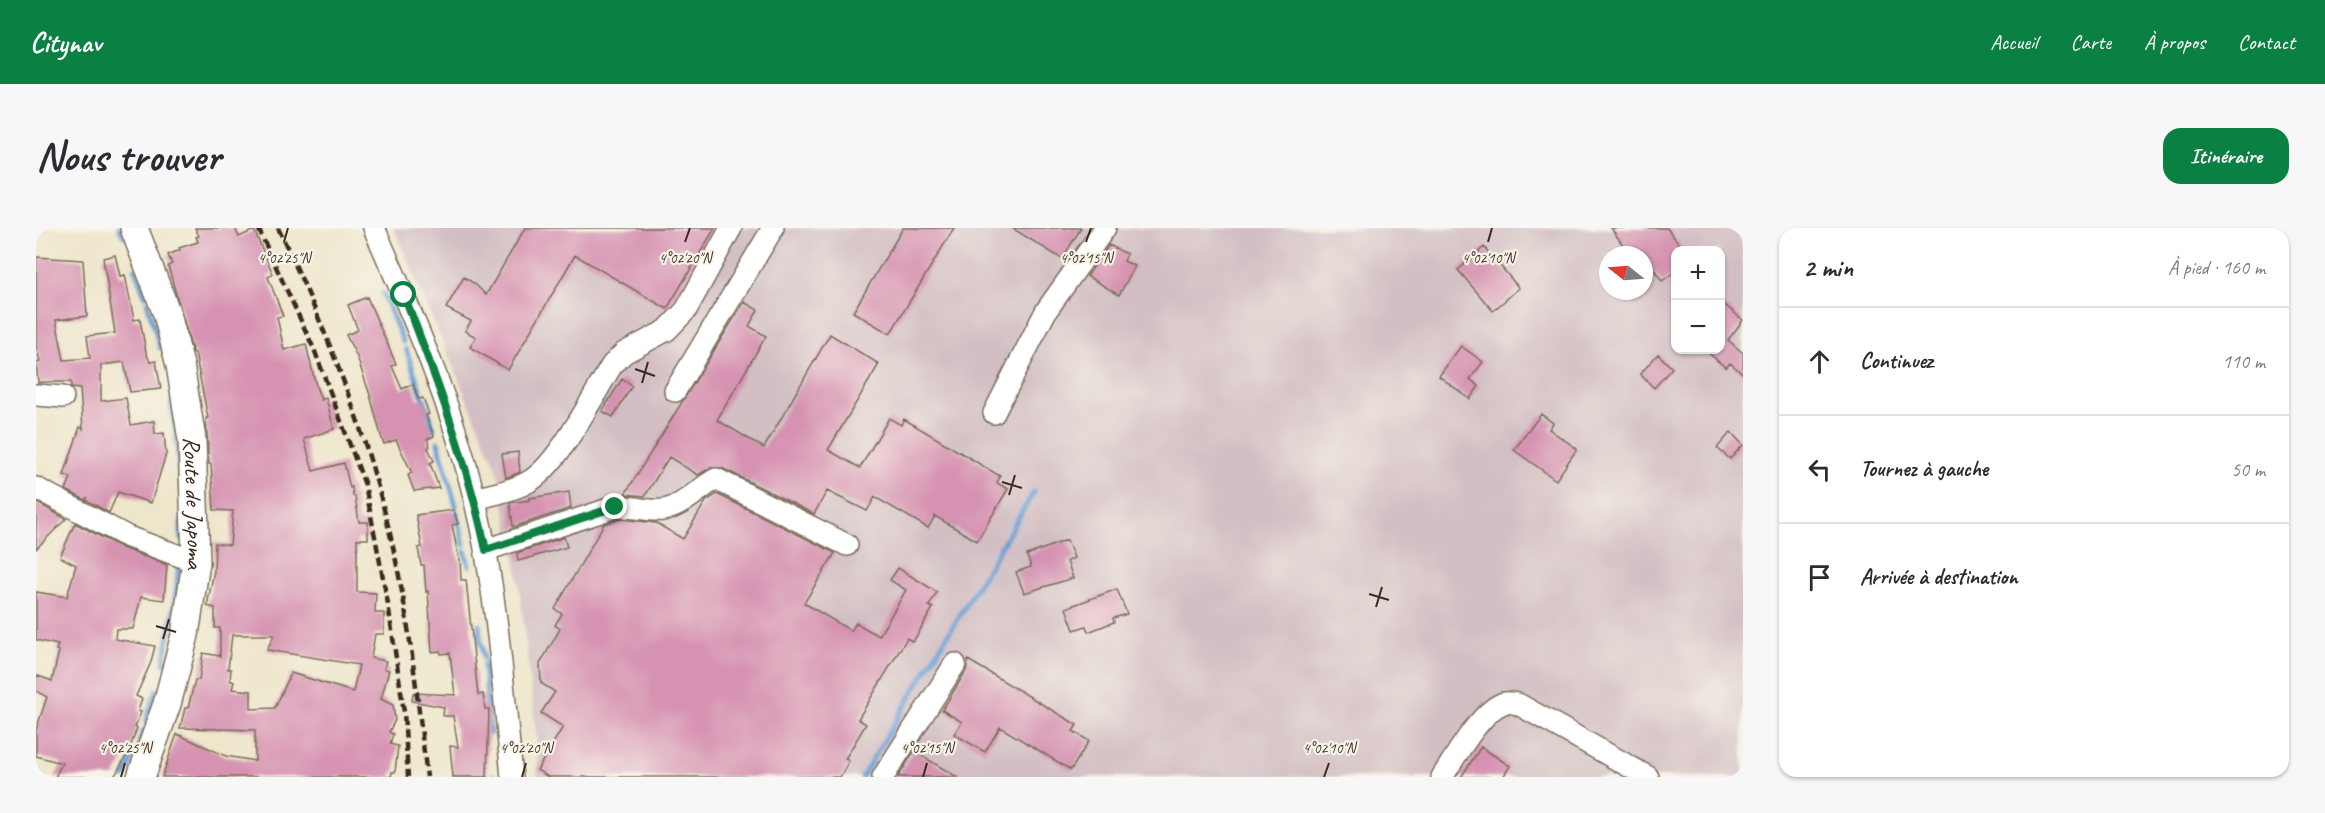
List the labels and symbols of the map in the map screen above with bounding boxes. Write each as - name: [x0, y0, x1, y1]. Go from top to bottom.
- north arrow: [1599, 246, 1653, 300]
- text: 4°02'25"N: [258, 249, 313, 268]
- text: 4°02'20"N: [659, 249, 714, 268]
- text: 4°02'15"N: [1060, 249, 1115, 268]
- text: 4°02'10"N: [1462, 249, 1517, 268]
- route start: [390, 281, 416, 307]
- street label: Route de Japoma: [177, 436, 211, 573]
- route end: [601, 493, 627, 519]
- text: 4°02'25"N: [99, 739, 154, 758]
- text: 4°02'20"N: [500, 739, 555, 758]
- text: 4°02'15"N: [901, 739, 956, 758]
- text: 4°02'10"N: [1303, 739, 1358, 758]

